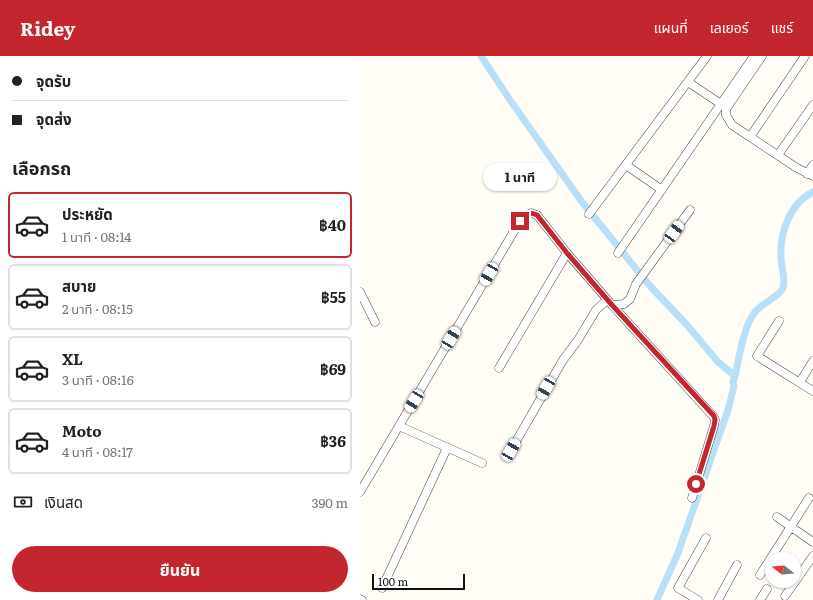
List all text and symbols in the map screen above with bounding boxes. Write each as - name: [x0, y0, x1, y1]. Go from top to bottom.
- text: Ridey: [20, 14, 75, 42]
- text: แผนที่: [654, 17, 688, 37]
- text: เลเยอร์: [710, 17, 749, 37]
- text: แชร์: [771, 17, 793, 37]
- text: จุดรับ: [36, 69, 71, 92]
- text: จุดส่ง: [36, 107, 72, 130]
- text: เลือกรถ: [12, 154, 71, 181]
- callout: 1 นาที: [483, 163, 557, 191]
- text: 1 นาที: [505, 167, 535, 186]
- text: ประหยัด: [62, 202, 113, 225]
- icon: car: [14, 207, 50, 243]
- route end: [511, 212, 529, 230]
- text: ฿40: [319, 213, 346, 236]
- car: [662, 219, 686, 245]
- text: 1 นาที · 08:14: [62, 227, 132, 246]
- car: [478, 261, 500, 287]
- text: สบาย: [62, 274, 96, 297]
- icon: car: [14, 279, 50, 315]
- text: ฿55: [321, 285, 346, 308]
- text: 2 นาที · 08:15: [62, 299, 133, 318]
- car: [440, 325, 462, 351]
- text: XL: [62, 347, 83, 370]
- icon: car: [14, 351, 50, 387]
- text: ฿69: [320, 357, 346, 380]
- text: 3 นาที · 08:16: [62, 370, 134, 389]
- car: [535, 375, 557, 401]
- car: [403, 388, 425, 414]
- text: Moto: [62, 419, 102, 442]
- icon: car: [14, 423, 50, 459]
- text: ฿36: [320, 429, 346, 452]
- car: [500, 437, 522, 463]
- text: 4 นาที · 08:17: [62, 442, 133, 461]
- route start: [687, 475, 705, 493]
- text: เงินสด: [44, 490, 83, 513]
- icon: cash: [12, 491, 34, 513]
- text: 390 m: [311, 493, 348, 512]
- button: ยืนยัน: [12, 546, 348, 592]
- north arrow: [765, 552, 801, 588]
- map controls: [765, 552, 801, 588]
- scale bar: [372, 572, 465, 591]
- text: 100 m: [378, 573, 408, 589]

